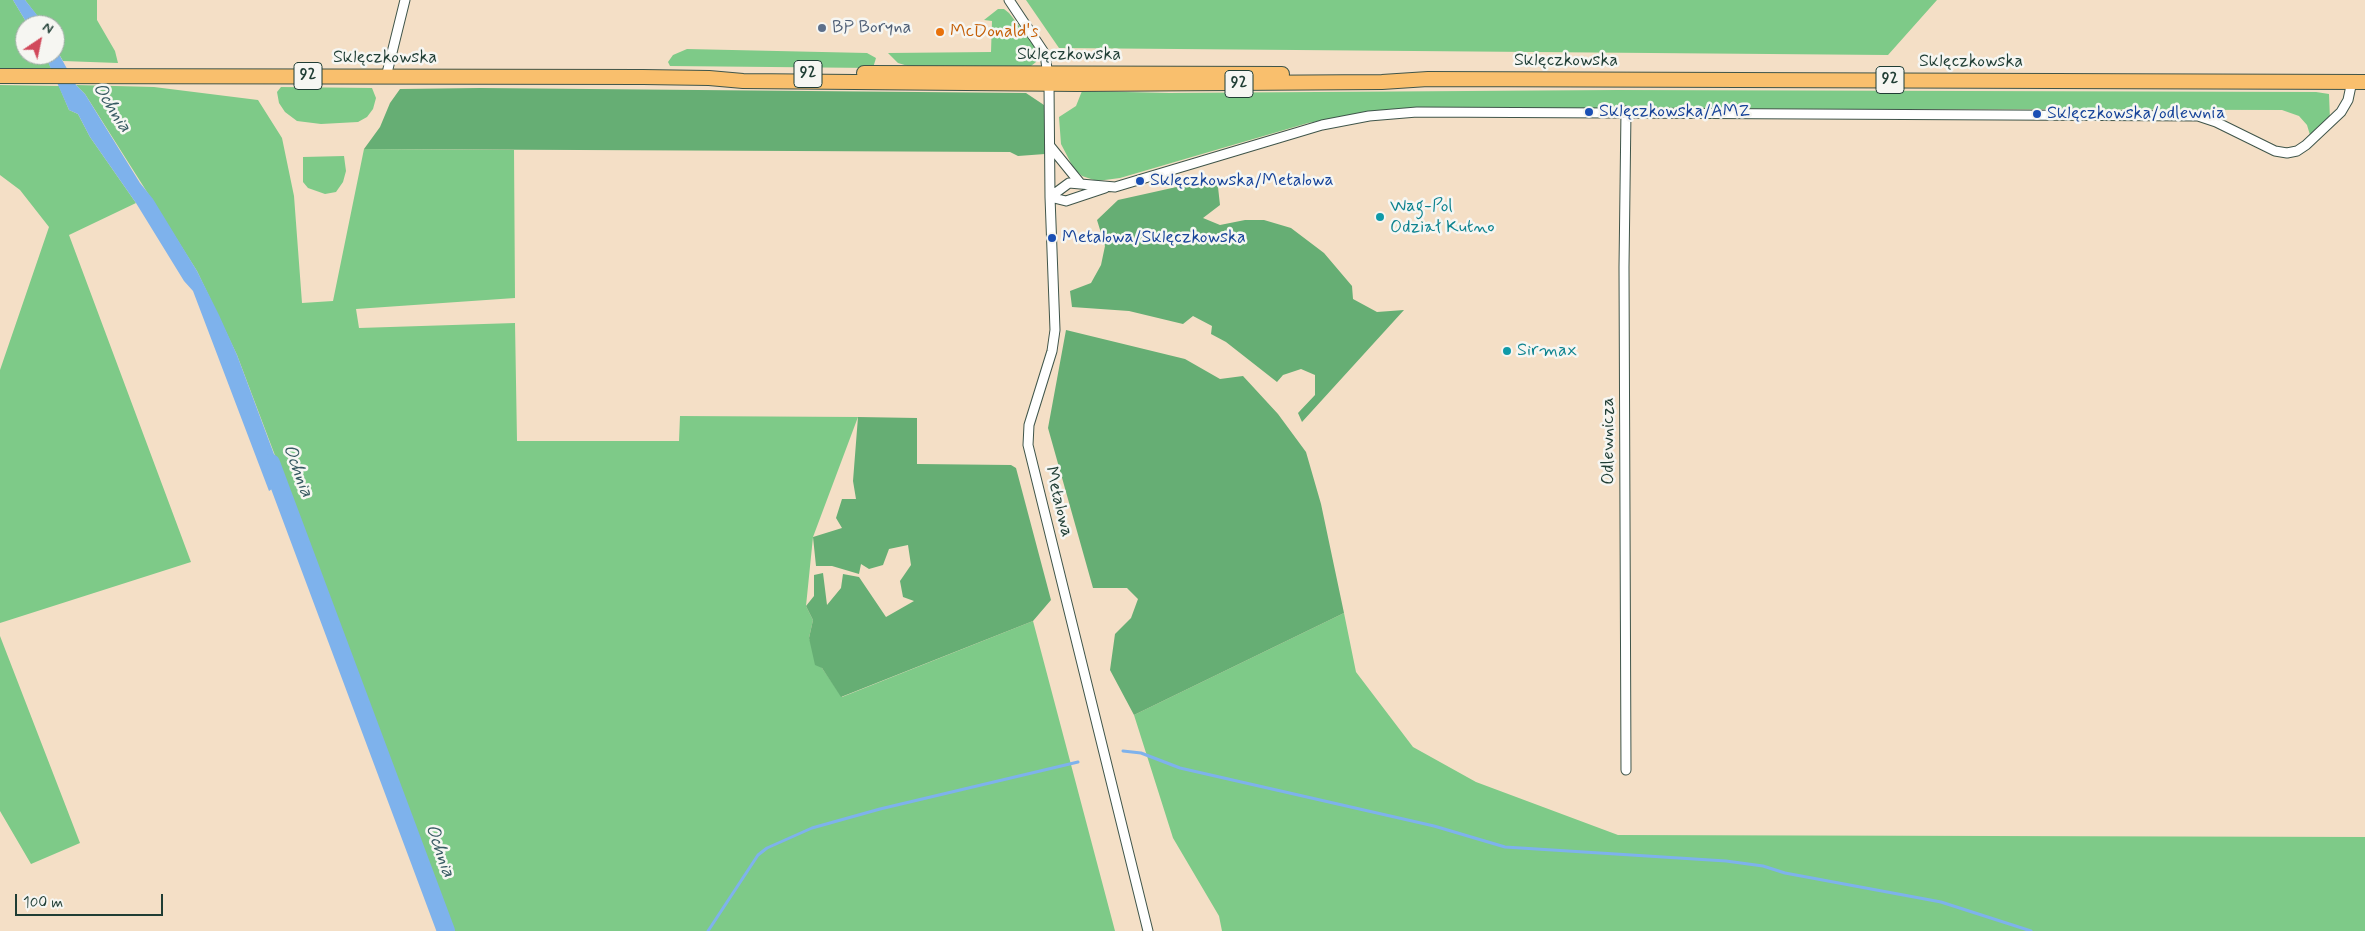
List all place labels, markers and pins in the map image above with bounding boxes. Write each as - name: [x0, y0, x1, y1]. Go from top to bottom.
- place label: BP Boryna: [832, 17, 911, 39]
- place label: McDonald's: [950, 21, 1038, 43]
- marker: BP Boryna: [816, 22, 828, 34]
- marker: McDonald's: [934, 26, 946, 38]
- place label: Sklęczkowska/AMZ: [1599, 101, 1750, 123]
- place label: Sklęczkowska/odlewnia: [2047, 103, 2225, 125]
- marker: Sklęczkowska/AMZ: [1583, 106, 1595, 118]
- marker: Sklęczkowska/odlewnia: [2031, 108, 2043, 120]
- place label: Sklęczkowska/Metalowa: [1150, 170, 1334, 192]
- marker: Sklęczkowska/Metalowa: [1134, 175, 1146, 187]
- place label: Wag-Pol Odział Kutno: [1390, 196, 1494, 238]
- marker: Wag-Pol Odział Kutno: [1374, 211, 1386, 223]
- place label: Metalowa/Sklęczkowska: [1062, 227, 1246, 249]
- marker: Metalowa/Sklęczkowska: [1046, 232, 1058, 244]
- place label: Sirmax: [1517, 340, 1577, 362]
- marker: Sirmax: [1501, 345, 1513, 357]

